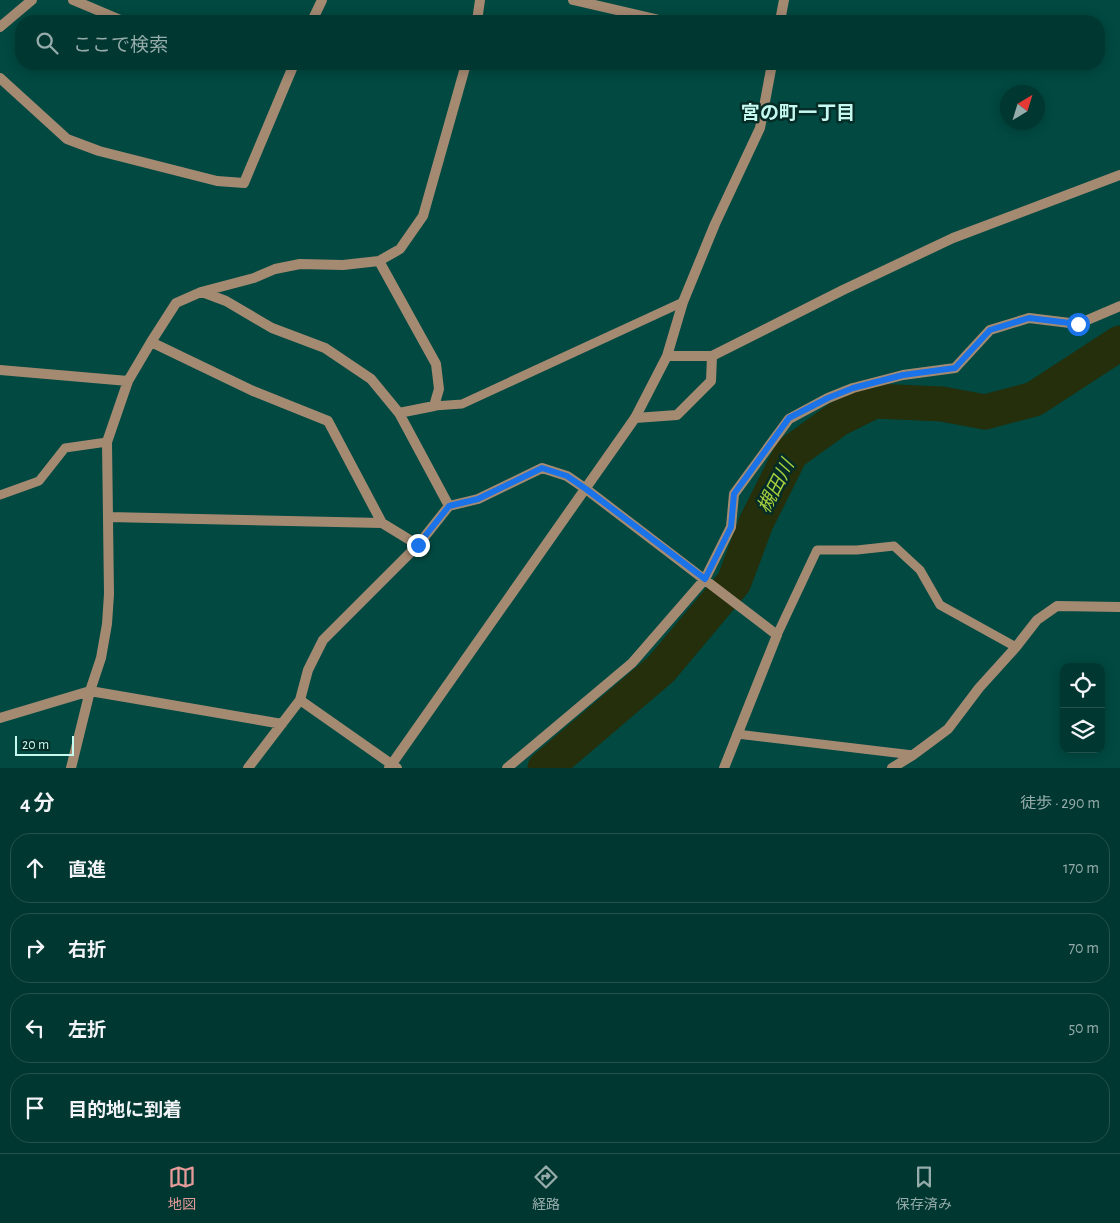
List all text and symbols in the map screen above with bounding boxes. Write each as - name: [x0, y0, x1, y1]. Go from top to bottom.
- search box: [15, 15, 1105, 70]
- icon: search: [33, 29, 61, 57]
- text: ここで検索: [73, 36, 168, 55]
- north arrow: [1000, 85, 1045, 130]
- district label: 宮の町一丁目: [741, 103, 855, 123]
- route start: [1067, 313, 1090, 336]
- water label: 槻田川: [754, 455, 799, 516]
- route end: [407, 534, 430, 557]
- map controls: [1060, 663, 1105, 753]
- button: locate: [1060, 663, 1105, 708]
- button: layers: [1060, 708, 1105, 753]
- scale bar: [15, 733, 74, 756]
- text: 20 m: [22, 738, 49, 752]
- text: 4 分: [20, 793, 55, 814]
- text: 徒歩 · 290 m: [1020, 795, 1100, 811]
- icon: ahead: [21, 854, 49, 882]
- text: 170 m: [1063, 860, 1099, 876]
- text: 直進: [68, 861, 106, 880]
- icon: right: [21, 934, 49, 962]
- text: 70 m: [1068, 940, 1099, 956]
- text: 右折: [68, 941, 106, 960]
- icon: left: [21, 1014, 49, 1042]
- text: 50 m: [1068, 1020, 1099, 1036]
- text: 左折: [68, 1021, 106, 1040]
- icon: arrive: [21, 1094, 49, 1122]
- text: 目的地に到着: [68, 1101, 182, 1120]
- tab: 地図: [168, 1163, 196, 1214]
- tab: 経路: [532, 1163, 560, 1214]
- tab: 保存済み: [896, 1163, 952, 1214]

